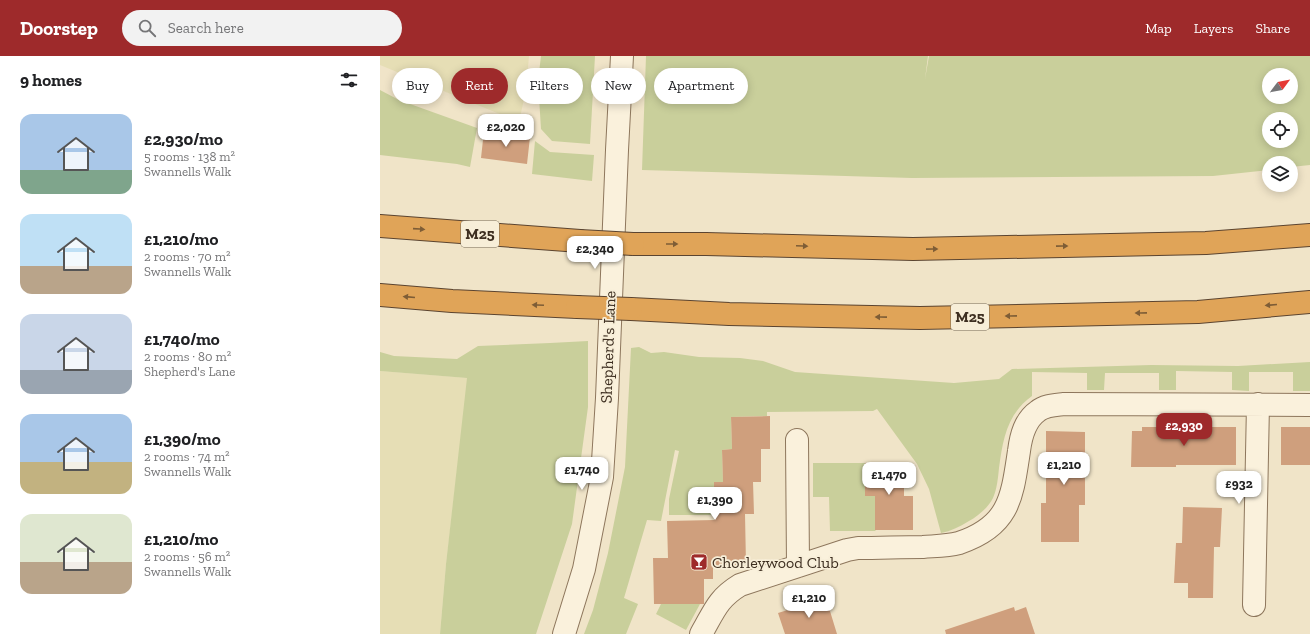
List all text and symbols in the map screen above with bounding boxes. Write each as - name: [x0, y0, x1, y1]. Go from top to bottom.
- search box: [122, 10, 402, 46]
- text: Doorstep: [20, 17, 98, 40]
- icon: search: [136, 17, 158, 39]
- text: Search here: [168, 19, 244, 37]
- text: Map: [1145, 20, 1172, 37]
- text: Layers: [1194, 20, 1233, 37]
- text: Share: [1255, 20, 1290, 37]
- chip: Buy: [392, 68, 443, 104]
- chip: Rent: [451, 68, 508, 104]
- chip: Filters: [516, 68, 583, 104]
- chip: New: [591, 68, 646, 104]
- chip: Apartment: [654, 68, 748, 104]
- north arrow: [1262, 68, 1298, 104]
- map controls: [1262, 68, 1298, 192]
- icon: filters: [338, 69, 360, 91]
- text: 9 homes: [20, 70, 82, 90]
- button: locate: [1262, 112, 1298, 148]
- pin: £2,020: [473, 114, 539, 148]
- text: £2,020: [487, 119, 525, 134]
- text: £2,930/mo: [144, 129, 223, 149]
- icon: home: [52, 130, 100, 178]
- text: 5 rooms · 138 m²: [144, 149, 235, 164]
- button: layers: [1262, 156, 1298, 192]
- text: Swannells Walk: [144, 164, 231, 179]
- road number: M25: [461, 221, 499, 247]
- one-way arrow: [413, 226, 425, 233]
- text: £1,210/mo: [144, 229, 218, 249]
- icon: home: [52, 230, 100, 278]
- pin: £2,340: [562, 236, 628, 270]
- text: £2,340: [576, 241, 614, 256]
- one-way arrow: [666, 241, 679, 247]
- one-way arrow: [796, 243, 809, 249]
- one-way arrow: [1056, 243, 1069, 249]
- one-way arrow: [926, 246, 939, 252]
- text: 2 rooms · 70 m²: [144, 249, 230, 264]
- text: Swannells Walk: [144, 264, 231, 279]
- street label: Shepherd's Lane: [597, 290, 619, 404]
- one-way arrow: [402, 294, 415, 301]
- one-way arrow: [531, 302, 544, 308]
- one-way arrow: [1265, 302, 1277, 309]
- road number: M25: [951, 304, 989, 330]
- one-way arrow: [1134, 310, 1147, 316]
- one-way arrow: [1004, 313, 1017, 319]
- one-way arrow: [874, 314, 887, 320]
- text: £1,740/mo: [144, 329, 220, 349]
- icon: home: [52, 330, 100, 378]
- text: 2 rooms · 80 m²: [144, 349, 231, 364]
- text: Shepherd's Lane: [144, 364, 235, 379]
- pin: £2,930: [1151, 413, 1217, 447]
- text: £2,930: [1165, 418, 1203, 433]
- text: £1,390/mo: [144, 429, 221, 449]
- icon: home: [52, 430, 100, 478]
- text: 2 rooms · 74 m²: [144, 449, 230, 464]
- pin: £1,210: [1031, 452, 1097, 486]
- pin: £1,740: [549, 457, 615, 491]
- text: £1,210: [1047, 457, 1081, 472]
- text: £1,740: [564, 462, 600, 477]
- pin: £1,470: [856, 462, 922, 496]
- text: Swannells Walk: [144, 464, 231, 479]
- text: £1,470: [871, 467, 907, 482]
- pin: £932: [1215, 471, 1263, 505]
- text: £932: [1225, 476, 1253, 491]
- pin: £1,390: [682, 487, 748, 521]
- text: £1,390: [697, 492, 733, 507]
- text: £1,210/mo: [144, 529, 218, 549]
- icon: home: [52, 530, 100, 578]
- text: 2 rooms · 56 m²: [144, 549, 230, 564]
- bar icon: Chorleywood Club: [689, 552, 709, 572]
- place label: Chorleywood Club: [712, 553, 839, 572]
- text: Swannells Walk: [144, 564, 231, 579]
- pin: £1,210: [776, 585, 842, 619]
- text: £1,210: [792, 590, 826, 605]

